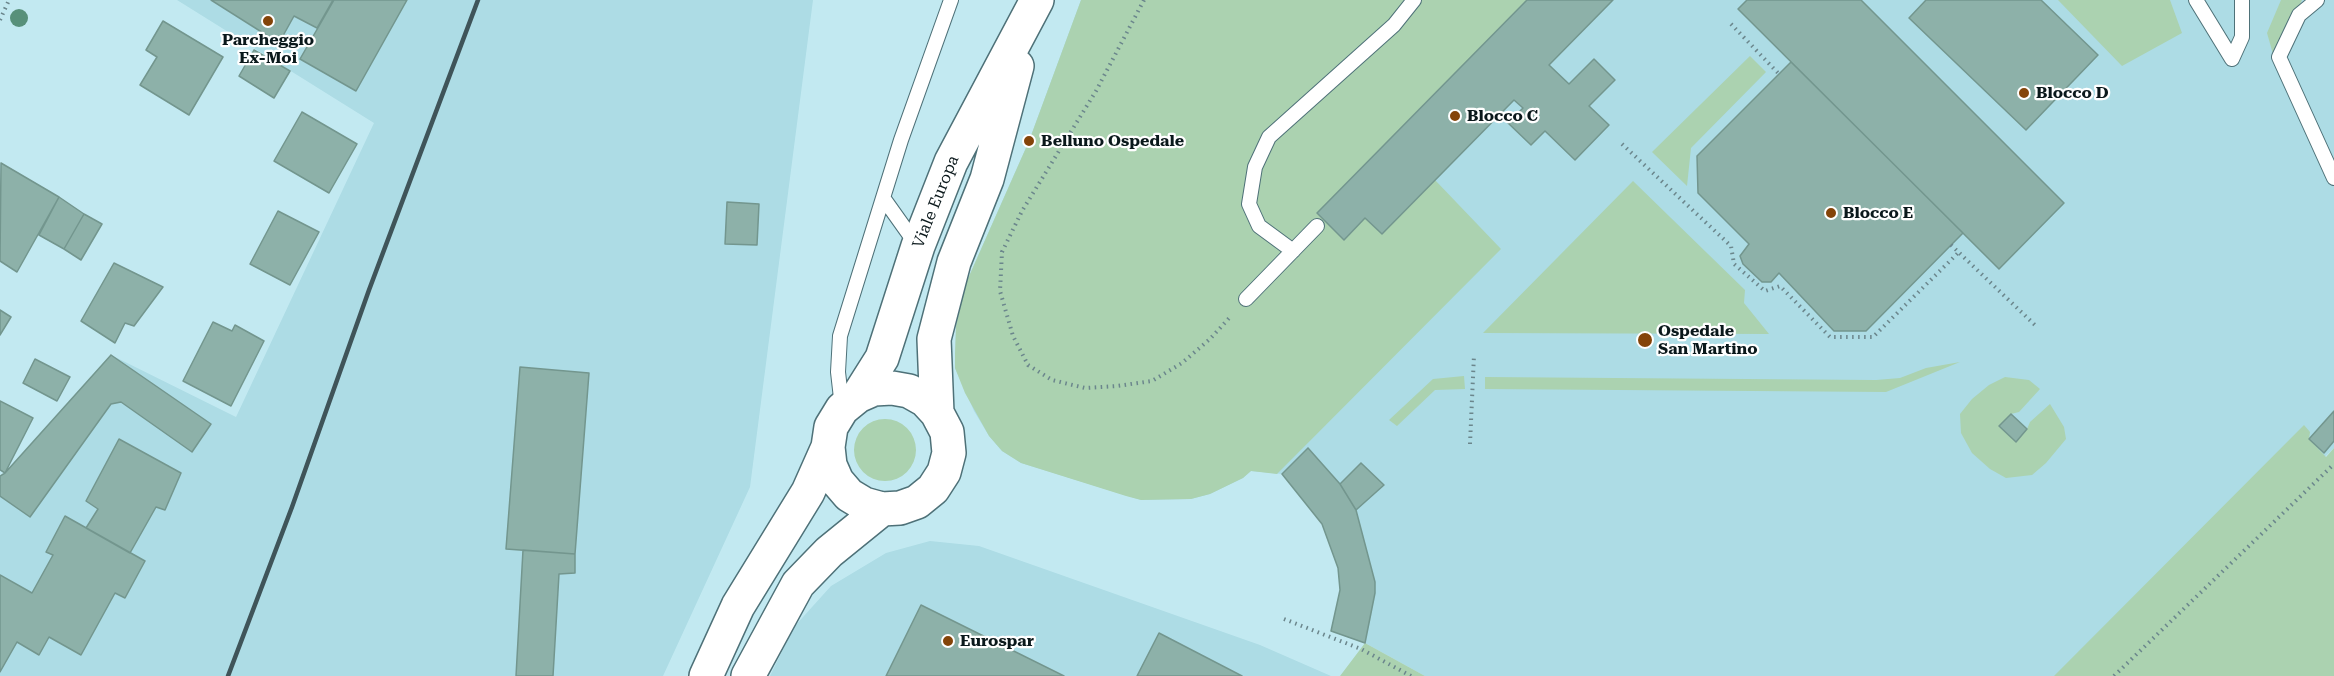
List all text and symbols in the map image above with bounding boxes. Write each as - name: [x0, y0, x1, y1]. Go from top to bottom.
- marker: Parcheggio Ex-Moi: [261, 14, 275, 28]
- place label: Parcheggio Ex-Moi: [222, 30, 314, 68]
- place label: Blocco D: [2036, 83, 2109, 103]
- marker: Blocco D: [2017, 86, 2031, 100]
- place label: Blocco C: [1467, 106, 1538, 126]
- marker: Blocco C: [1448, 109, 1462, 123]
- place label: Belluno Ospedale: [1041, 131, 1184, 151]
- marker: Belluno Ospedale: [1022, 134, 1036, 148]
- street label: Viale Europa: [909, 153, 963, 251]
- place label: Blocco E: [1843, 203, 1913, 223]
- marker: Blocco E: [1824, 206, 1838, 220]
- place label: Ospedale San Martino: [1658, 321, 1758, 359]
- marker: Ospedale San Martino: [1636, 331, 1654, 349]
- place label: Eurospar: [960, 631, 1034, 651]
- marker: Eurospar: [941, 634, 955, 648]

